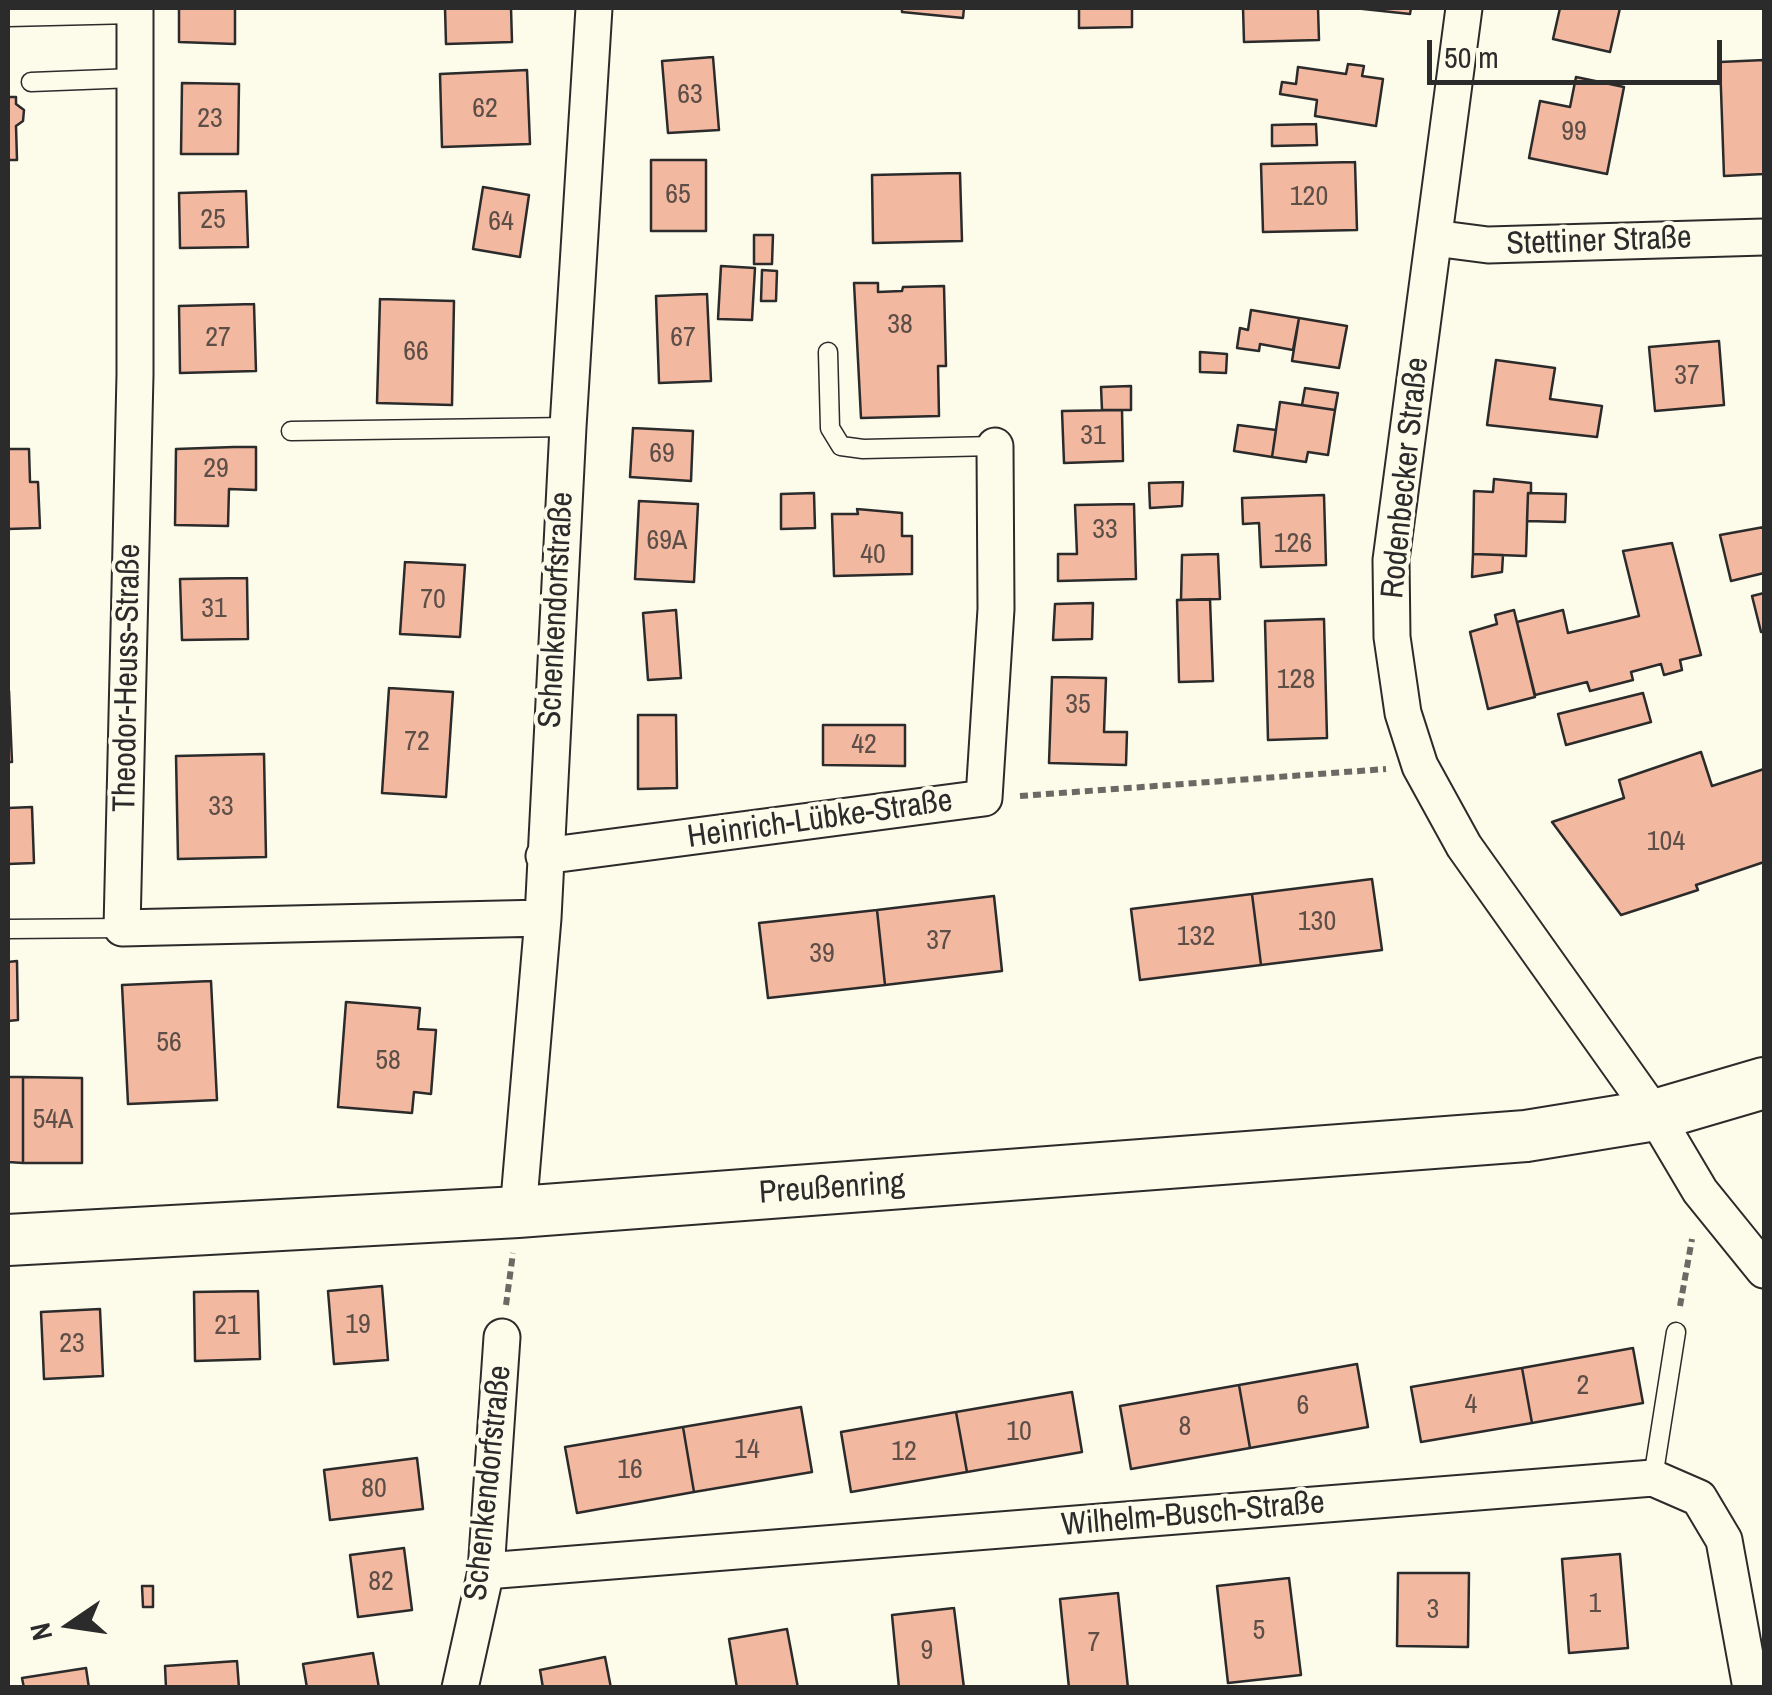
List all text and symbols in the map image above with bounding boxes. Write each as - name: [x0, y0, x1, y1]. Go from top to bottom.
- scale bar: [1432, 20, 1727, 82]
- text: 50 m: [1444, 37, 1499, 77]
- house number: 63: [677, 78, 703, 112]
- house number: 62: [472, 92, 498, 126]
- house number: 23: [197, 102, 223, 136]
- house number: 99: [1561, 115, 1587, 149]
- house number: 65: [665, 178, 691, 212]
- house number: 120: [1290, 180, 1328, 214]
- house number: 25: [200, 203, 226, 237]
- house number: 64: [488, 205, 514, 239]
- street label: Stettiner Straße: [1506, 220, 1692, 264]
- house number: 38: [887, 308, 913, 342]
- house number: 27: [205, 321, 231, 355]
- house number: 67: [670, 321, 696, 355]
- house number: 66: [403, 335, 429, 369]
- street label: Rodenbecker Straße: [1374, 356, 1438, 600]
- house number: 37: [1674, 359, 1700, 393]
- house number: 31: [1080, 419, 1106, 453]
- house number: 69: [649, 437, 675, 471]
- house number: 29: [203, 452, 229, 486]
- street label: Schenkendorfstraße: [532, 491, 582, 729]
- house number: 33: [1092, 513, 1118, 547]
- house number: 69A: [647, 524, 687, 558]
- house number: 126: [1274, 527, 1312, 561]
- house number: 40: [860, 538, 886, 572]
- street label: Theodor-Heuss-Straße: [106, 544, 150, 812]
- house number: 70: [420, 583, 446, 617]
- house number: 31: [201, 592, 227, 626]
- house number: 128: [1277, 663, 1315, 697]
- house number: 35: [1065, 688, 1091, 722]
- house number: 72: [404, 725, 430, 759]
- house number: 42: [851, 728, 877, 762]
- street label: Heinrich-Lübke-Straße: [685, 782, 955, 858]
- house number: 33: [208, 790, 234, 824]
- house number: 104: [1647, 825, 1685, 859]
- house number: 130: [1298, 905, 1336, 939]
- house number: 132: [1177, 920, 1215, 954]
- house number: 37: [926, 924, 952, 958]
- house number: 39: [809, 937, 835, 971]
- house number: 56: [156, 1026, 182, 1060]
- house number: 58: [375, 1044, 401, 1078]
- house number: 54A: [33, 1103, 73, 1137]
- street label: Preußenring: [758, 1165, 906, 1213]
- house number: 19: [345, 1308, 371, 1342]
- house number: 21: [214, 1309, 240, 1343]
- house number: 23: [59, 1327, 85, 1361]
- street label: Schenkendorfstraße: [458, 1363, 520, 1603]
- house number: 2: [1577, 1369, 1589, 1403]
- house number: 4: [1465, 1388, 1477, 1422]
- house number: 6: [1297, 1389, 1309, 1423]
- house number: 8: [1179, 1410, 1191, 1444]
- house number: 10: [1006, 1415, 1032, 1449]
- house number: 14: [734, 1433, 760, 1467]
- house number: 12: [891, 1435, 917, 1469]
- house number: 16: [617, 1453, 643, 1487]
- house number: 80: [361, 1472, 387, 1506]
- street label: Wilhelm-Busch-Straße: [1060, 1484, 1326, 1546]
- house number: 82: [368, 1565, 394, 1599]
- north arrow: [20, 1575, 120, 1675]
- house number: 1: [1589, 1587, 1601, 1621]
- house number: 3: [1427, 1593, 1439, 1627]
- house number: 5: [1253, 1614, 1265, 1648]
- text: N: [20, 1619, 61, 1644]
- house number: 7: [1088, 1626, 1100, 1660]
- house number: 9: [921, 1634, 933, 1668]

